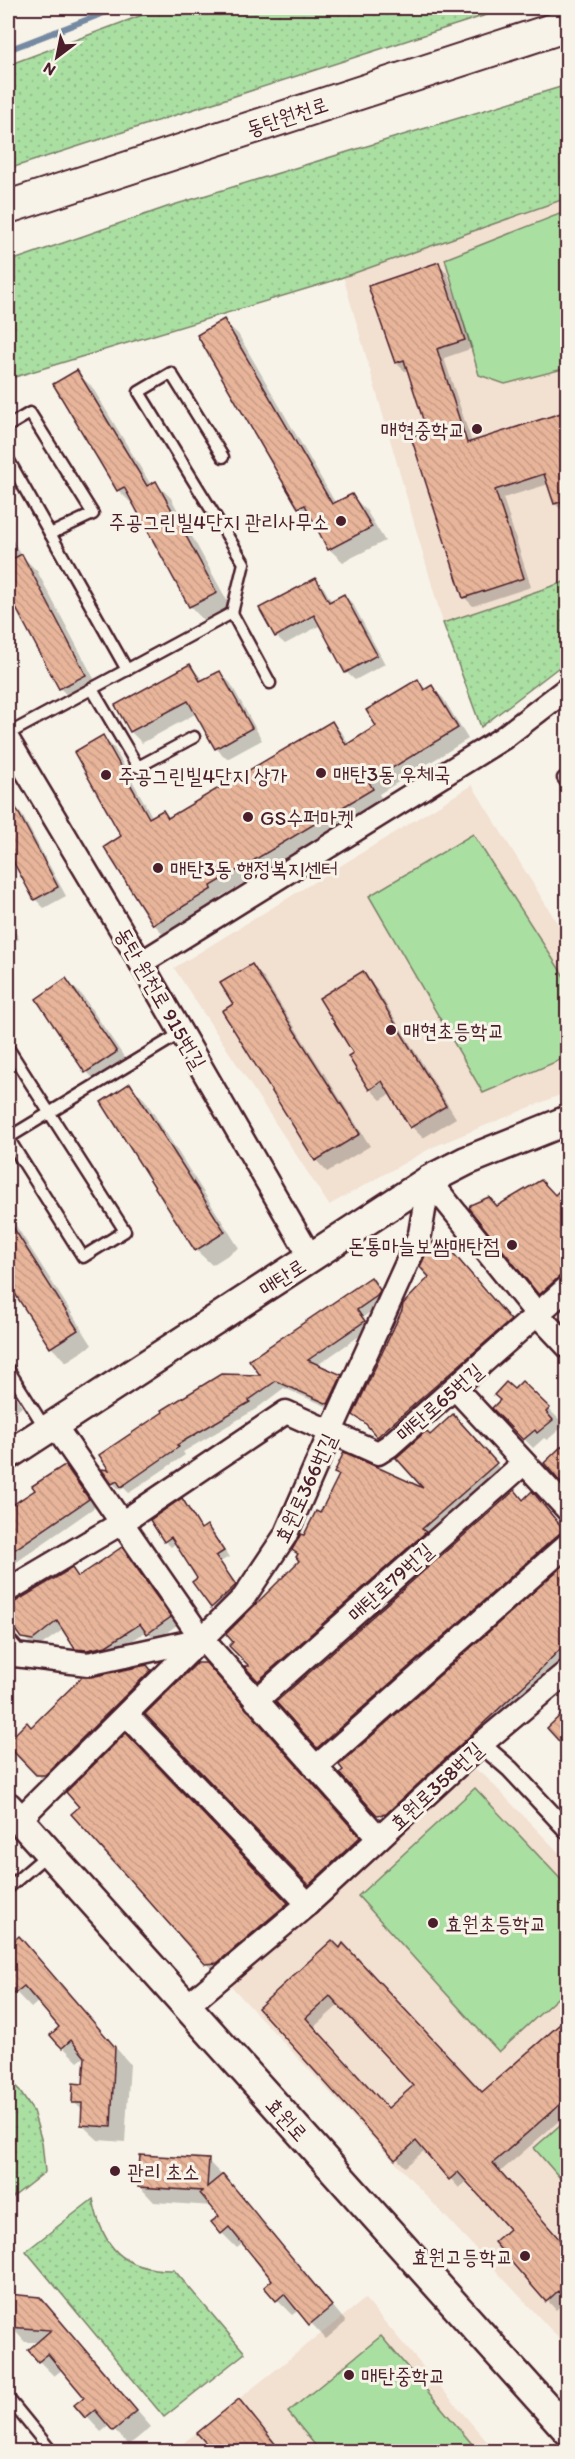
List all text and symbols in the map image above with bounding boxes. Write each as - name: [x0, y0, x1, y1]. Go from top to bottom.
- north arrow: [27, 27, 87, 87]
- text: N: [40, 58, 59, 80]
- street label: 동탄원천로: [243, 91, 331, 141]
- place label: 매현중학교: [381, 417, 465, 442]
- marker: 매현중학교: [470, 422, 484, 436]
- place label: 주공그린빌4단지 관리사무소: [109, 509, 329, 534]
- marker: 주공그린빌4단지 관리사무소: [334, 514, 348, 528]
- place label: 매탄3동 우체국: [333, 761, 451, 786]
- place label: 주공그린빌4단지 상가: [118, 763, 288, 788]
- marker: 매탄3동 우체국: [314, 766, 328, 780]
- marker: 주공그린빌4단지 상가: [99, 768, 113, 782]
- place label: GS수퍼마켓: [260, 805, 354, 830]
- marker: GS수퍼마켓: [241, 810, 255, 824]
- place label: 매탄3동 행정복지센터: [170, 856, 338, 881]
- marker: 매탄3동 행정복지센터: [151, 861, 165, 875]
- street label: 동탄 원천로 915번길: [110, 923, 212, 1073]
- place label: 매현초등학교: [403, 1018, 504, 1043]
- marker: 매현초등학교: [384, 1023, 398, 1037]
- place label: 돈통마늘보쌈매탄점: [348, 1233, 500, 1258]
- marker: 돈통마늘보쌈매탄점: [505, 1238, 519, 1252]
- street label: 매탄로: [254, 1253, 310, 1301]
- street label: 매탄로65번길: [391, 1358, 488, 1446]
- street label: 효원로366번길: [269, 1429, 341, 1547]
- street label: 매탄로79번길: [342, 1537, 438, 1627]
- street label: 효원로358번길: [384, 1736, 488, 1836]
- place label: 효원초등학교: [445, 1911, 546, 1936]
- marker: 효원초등학교: [426, 1916, 440, 1930]
- street label: 효원로: [261, 2092, 313, 2146]
- place label: 관리 초소: [127, 2159, 199, 2184]
- marker: 관리 초소: [108, 2164, 122, 2178]
- place label: 효원고등학교: [412, 2244, 513, 2269]
- marker: 효원고등학교: [518, 2249, 532, 2263]
- place label: 매탄중학교: [361, 2363, 446, 2388]
- marker: 매탄중학교: [342, 2368, 356, 2382]

